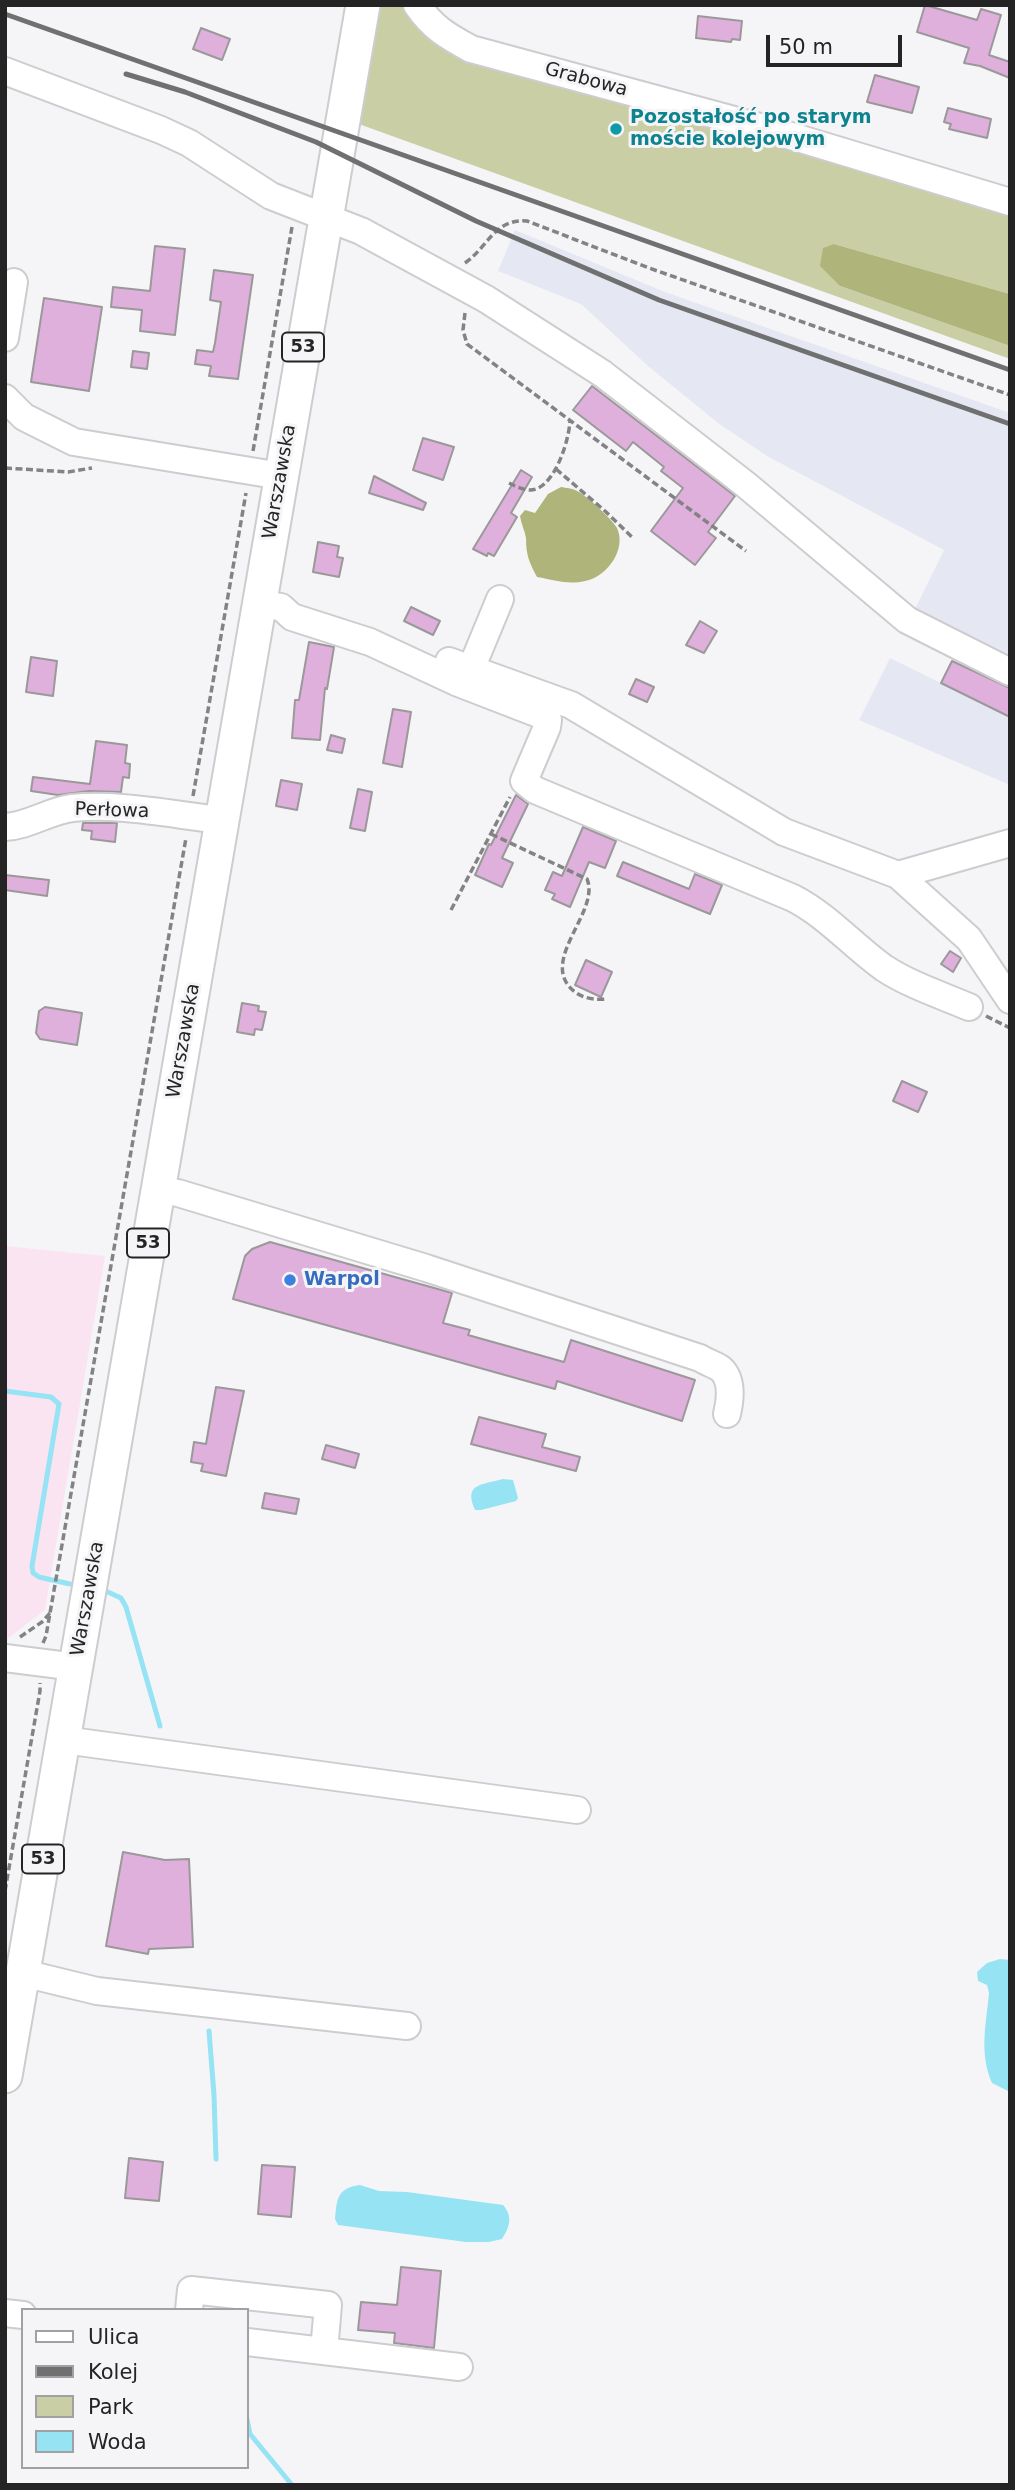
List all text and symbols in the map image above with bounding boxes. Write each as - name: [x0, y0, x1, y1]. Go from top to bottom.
- scale bar: [770, 21, 906, 65]
- text: 50 m: [779, 35, 833, 59]
- street label: Grabowa: [542, 58, 630, 102]
- place label: Pozostałość po starym moście kolejowym: [630, 107, 872, 151]
- marker: Pozostałość po starym moście kolejowym: [608, 121, 624, 137]
- road number: 53: [282, 332, 324, 362]
- street label: Warszawska: [259, 423, 301, 541]
- street label: Perłowa: [74, 798, 150, 824]
- street label: Warszawska: [163, 982, 205, 1100]
- road number: 53: [127, 1228, 169, 1258]
- place label: Warpol: [304, 1269, 380, 1291]
- marker: Warpol: [282, 1272, 298, 1288]
- street label: Warszawska: [67, 1540, 109, 1658]
- road number: 53: [22, 1844, 64, 1873]
- legend: [21, 2308, 248, 2469]
- text: Ulica: [88, 2325, 139, 2349]
- text: Kolej: [88, 2360, 138, 2384]
- text: Park: [88, 2395, 133, 2419]
- text: Woda: [88, 2430, 147, 2454]

